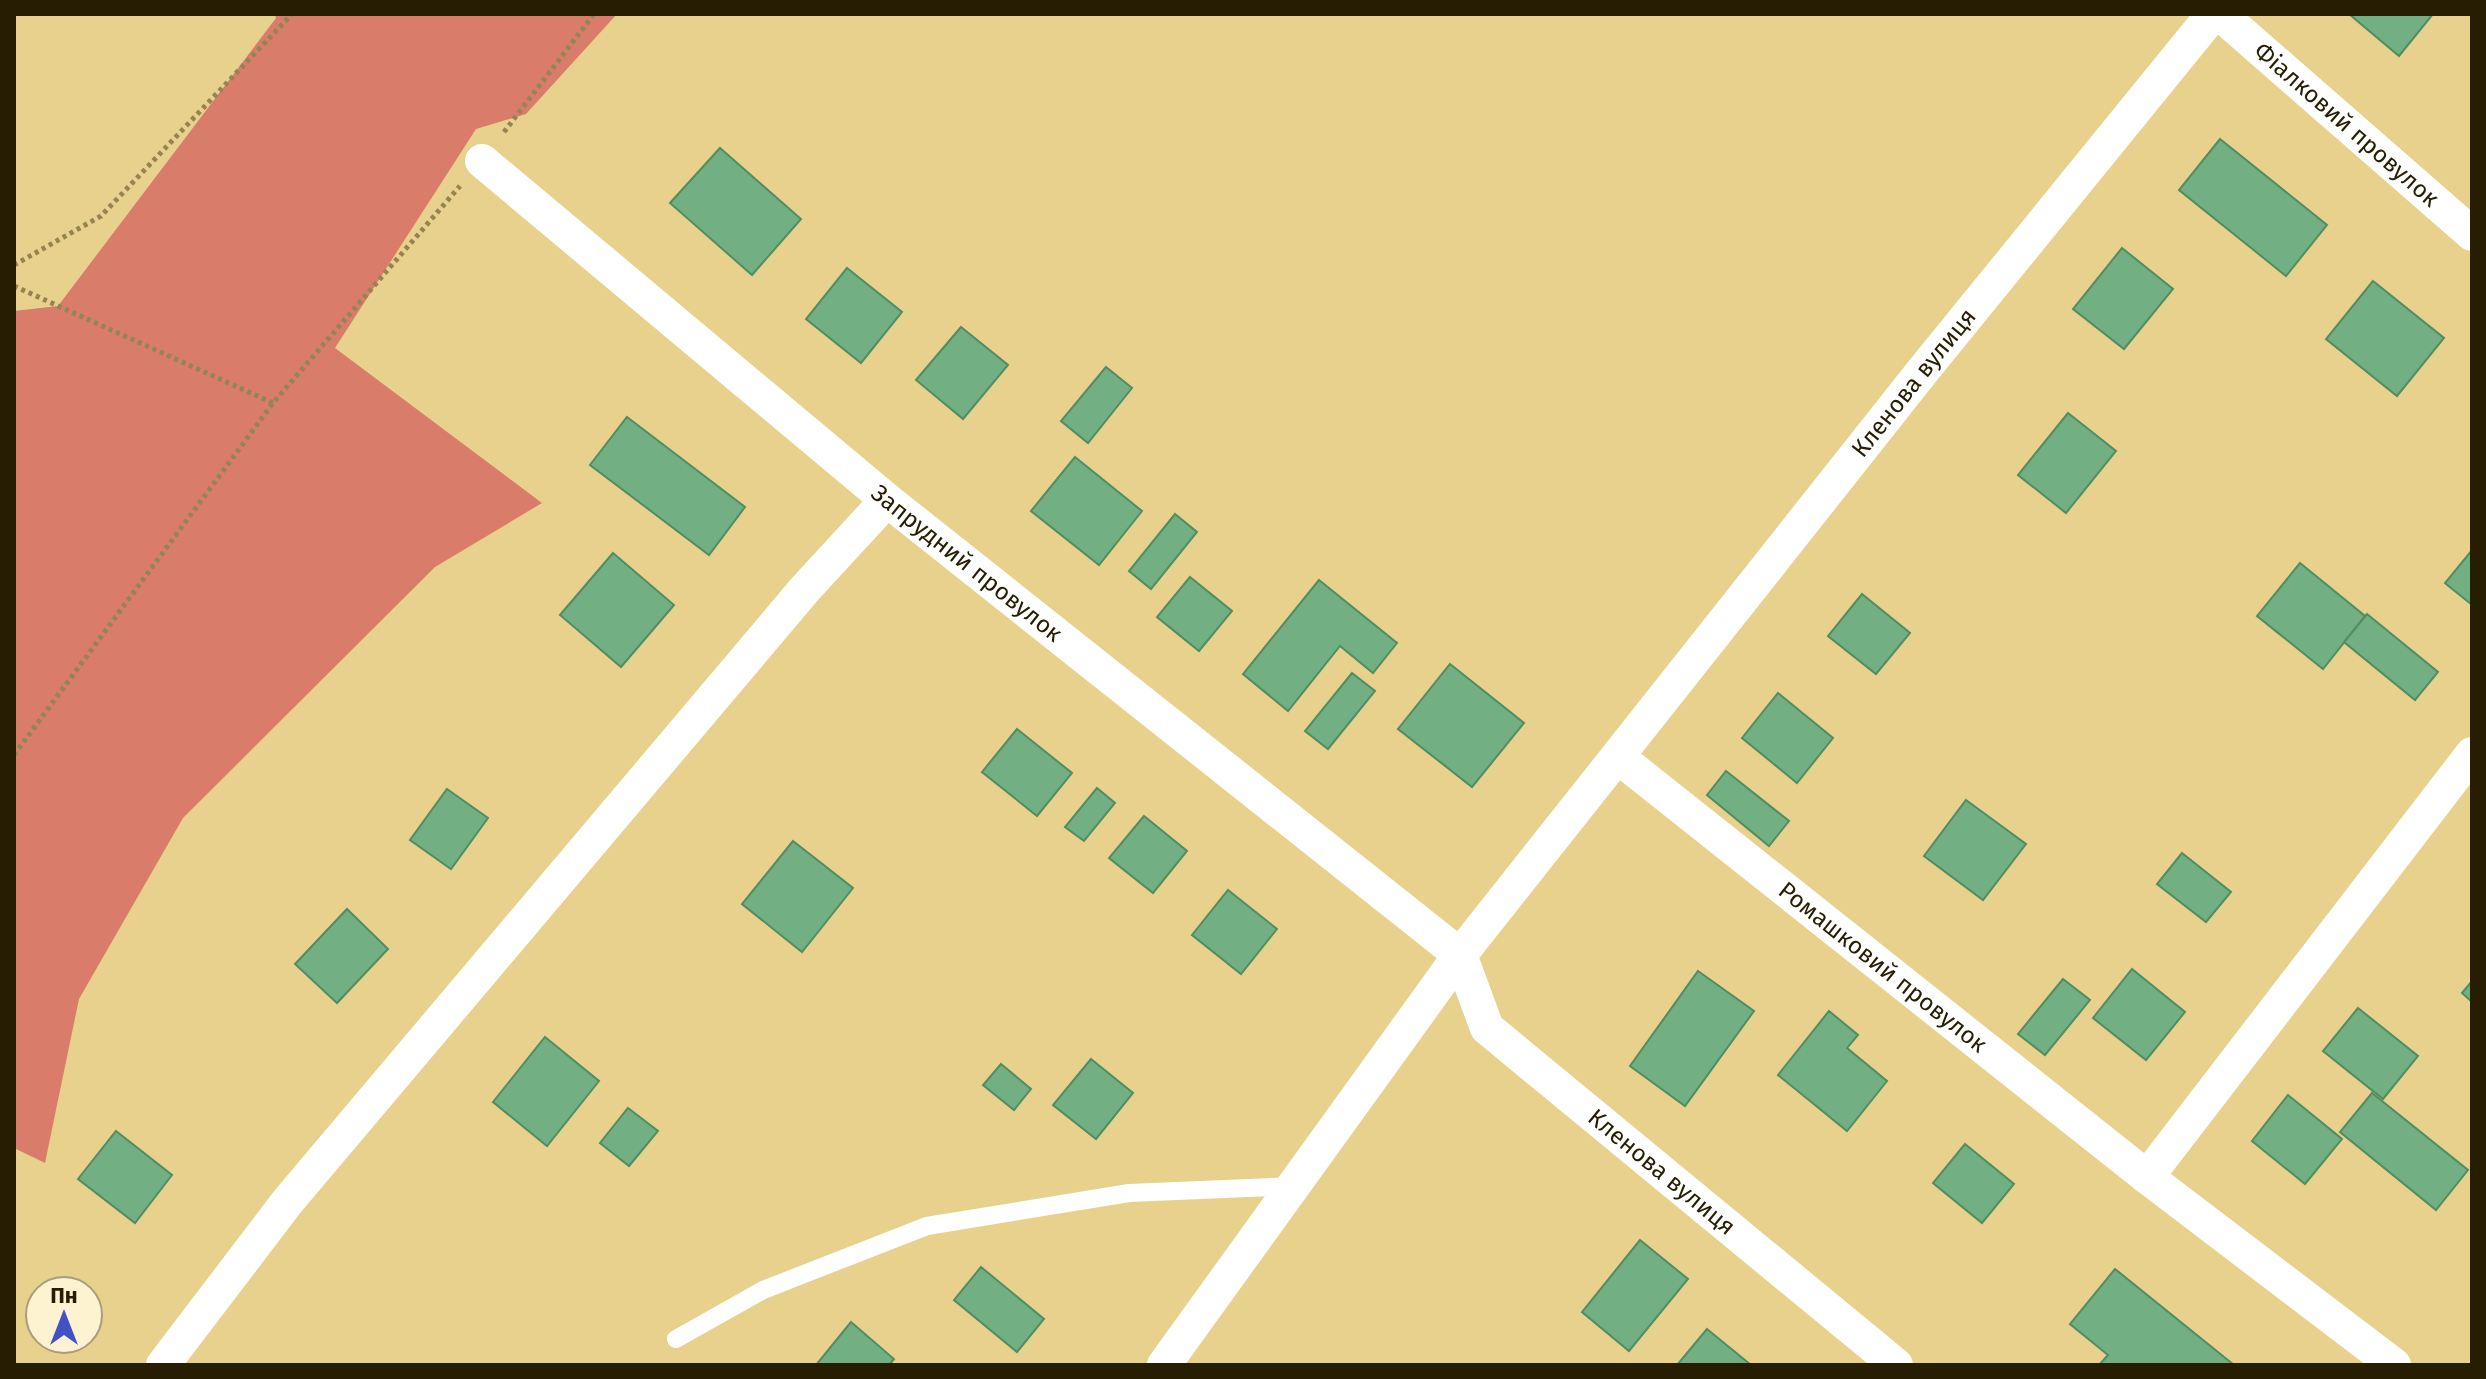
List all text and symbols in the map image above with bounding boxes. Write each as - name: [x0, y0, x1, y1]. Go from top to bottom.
- street label: Фіалковий провулок: [2248, 36, 2445, 213]
- street label: Кленова вулиця: [1846, 303, 1982, 463]
- street label: Запрудний провулок: [866, 479, 1068, 648]
- street label: Ромашковий провулок: [1773, 876, 1993, 1059]
- street label: Кленова вулиця: [1582, 1103, 1741, 1241]
- north arrow: [24, 1275, 104, 1355]
- text: Пн: [50, 1282, 78, 1309]

